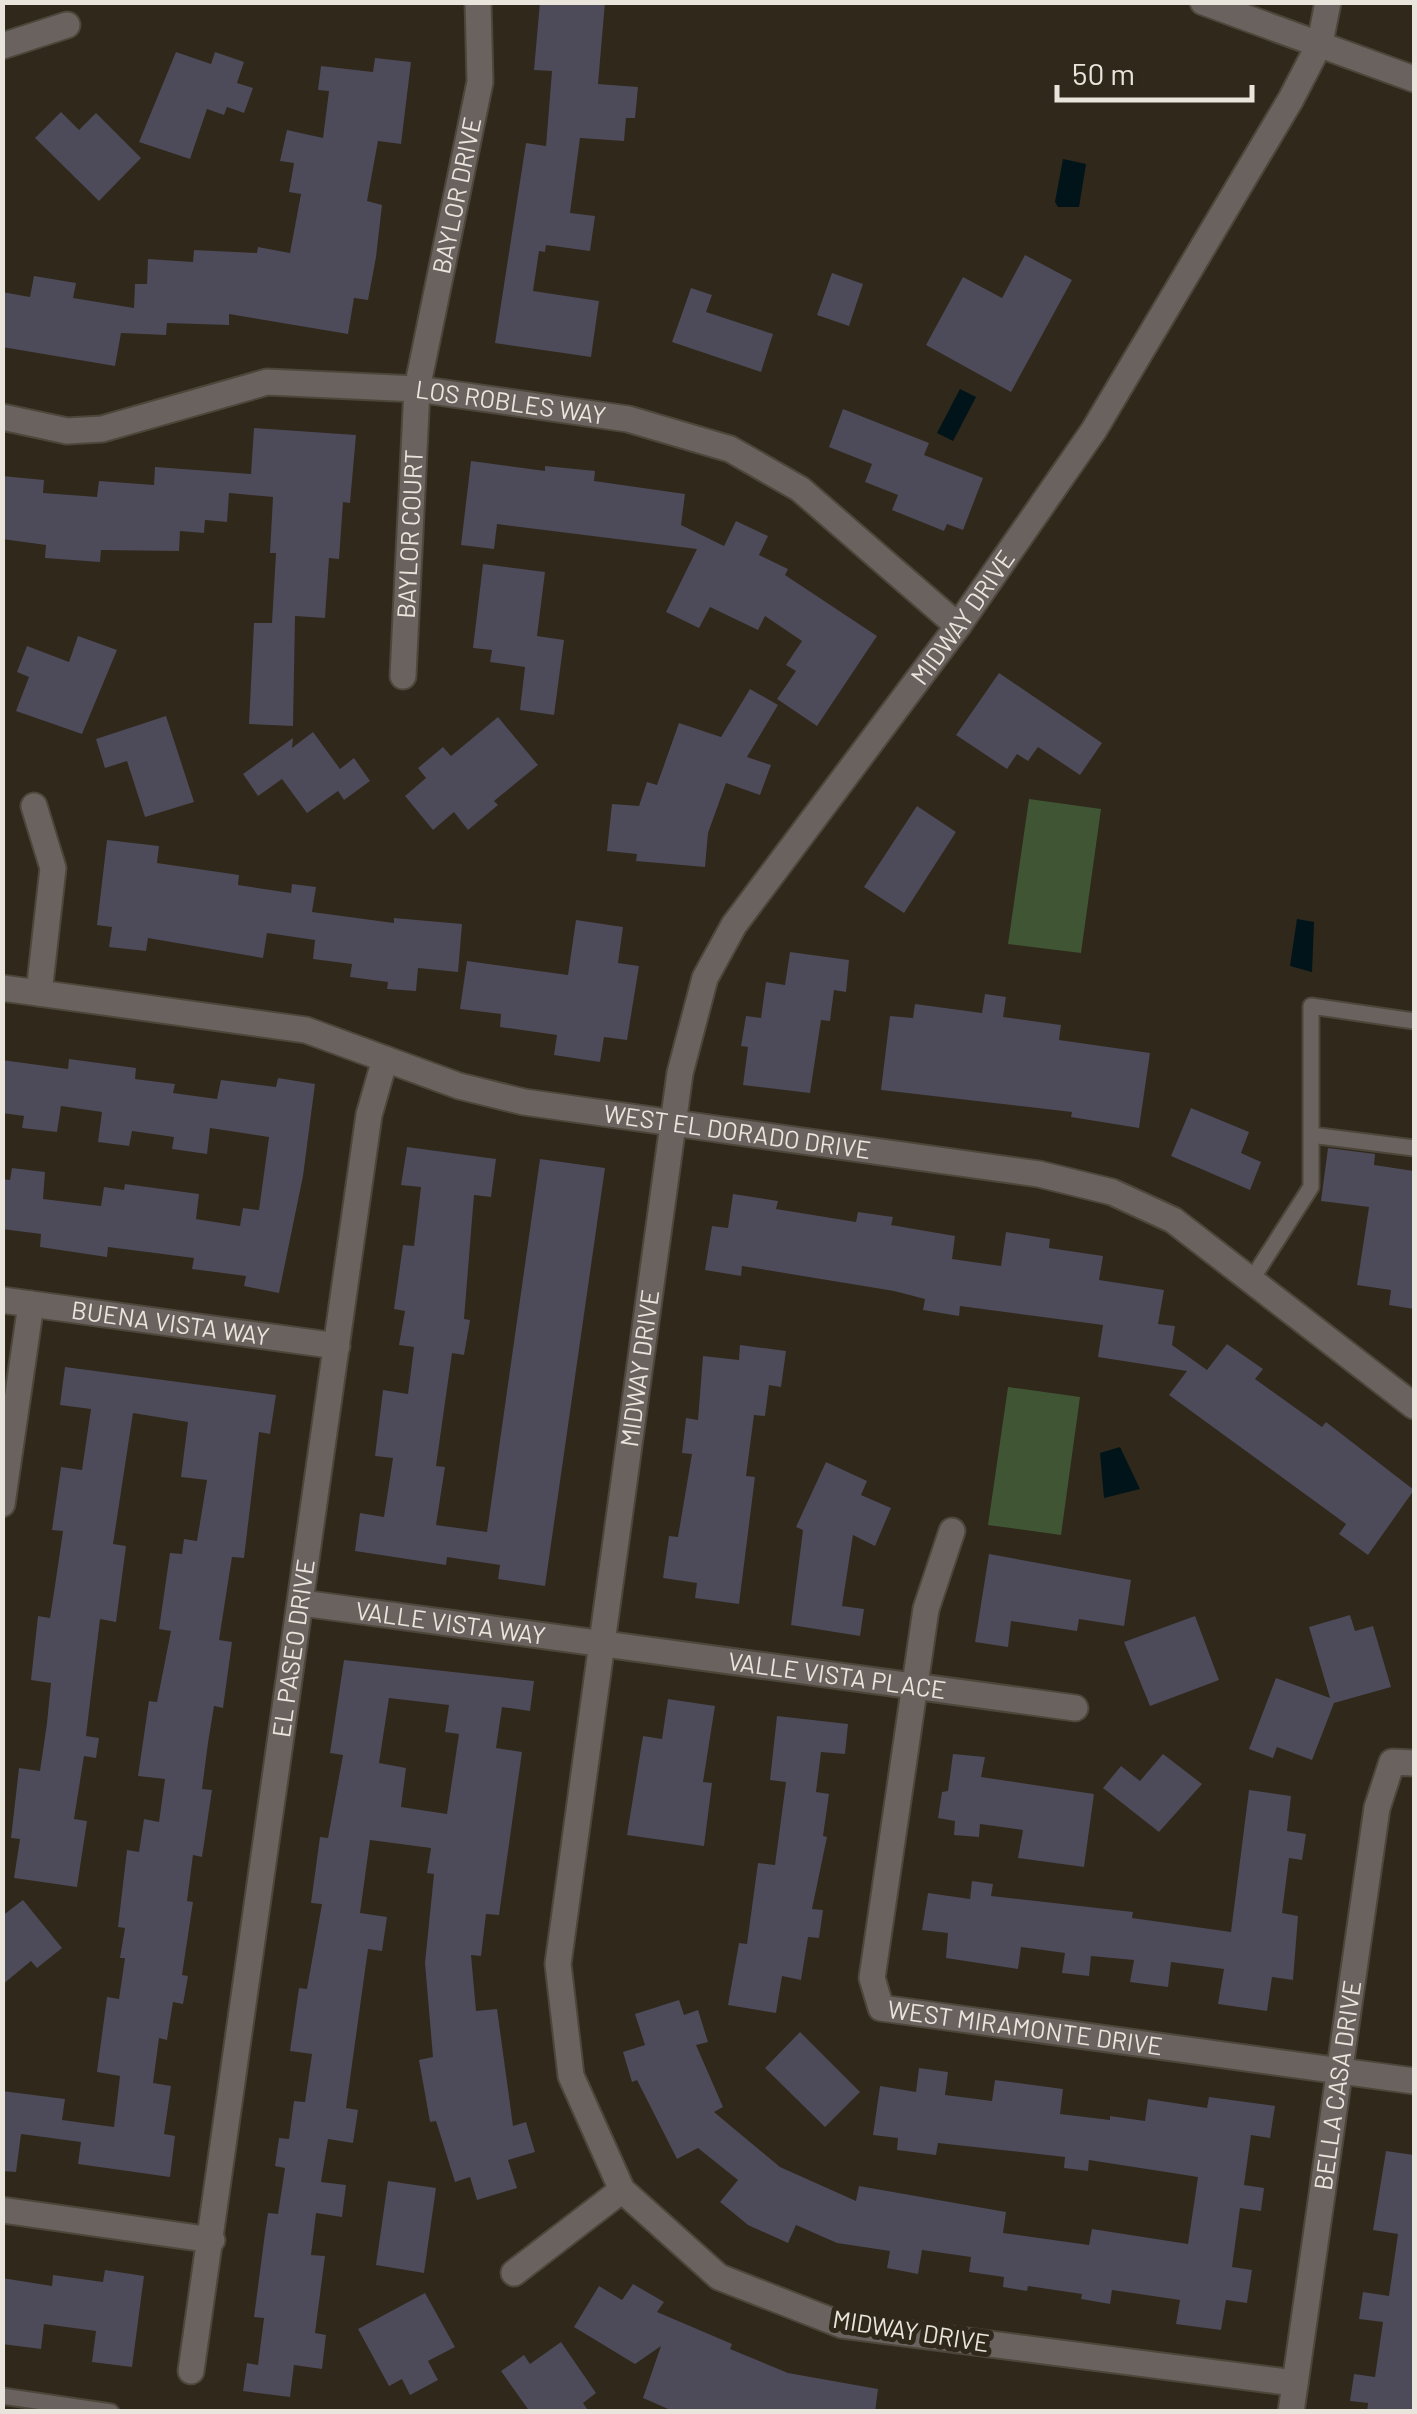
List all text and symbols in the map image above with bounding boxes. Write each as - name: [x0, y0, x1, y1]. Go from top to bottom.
- scale bar: [1057, 40, 1252, 102]
- text: 50 m: [1072, 55, 1135, 91]
- street label: BAYLOR DRIVE: [425, 114, 486, 276]
- street label: LOS ROBLES WAY: [414, 373, 608, 430]
- street label: BAYLOR COURT: [390, 449, 428, 619]
- street label: MIDWAY DRIVE: [904, 544, 1020, 690]
- street label: WEST EL DORADO DRIVE: [602, 1097, 873, 1164]
- street label: MIDWAY DRIVE: [613, 1288, 664, 1449]
- street label: BUENA VISTA WAY: [70, 1294, 272, 1351]
- street label: EL PASEO DRIVE: [265, 1557, 320, 1739]
- street label: VALLE VISTA WAY: [354, 1594, 548, 1650]
- street label: VALLE VISTA PLACE: [726, 1645, 948, 1704]
- street label: BELLA CASA DRIVE: [1307, 1978, 1366, 2192]
- street label: WEST MIRAMONTE DRIVE: [886, 1993, 1165, 2060]
- street label: MIDWAY DRIVE: [831, 2303, 992, 2357]

